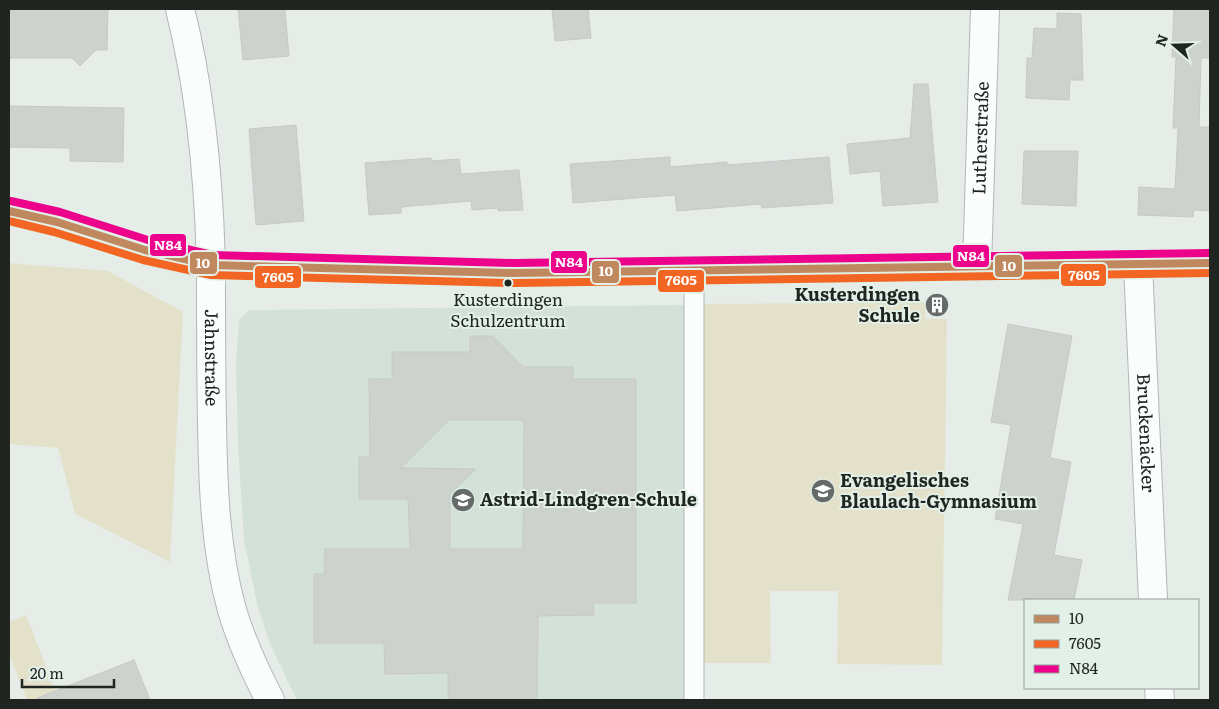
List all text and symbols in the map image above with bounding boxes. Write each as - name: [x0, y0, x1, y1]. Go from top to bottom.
- north arrow: [1149, 20, 1199, 70]
- text: N: [1149, 31, 1172, 49]
- street label: Lutherstraße: [964, 81, 995, 195]
- line badge: N84: [149, 233, 187, 257]
- text: N84: [154, 234, 183, 254]
- line badge: N84: [952, 244, 990, 268]
- text: N84: [957, 245, 986, 265]
- line badge: N84: [550, 250, 588, 274]
- line badge: 10: [189, 251, 218, 275]
- text: N84: [555, 251, 584, 271]
- text: 10: [196, 252, 211, 272]
- line badge: 10: [994, 254, 1023, 278]
- text: 10: [1002, 255, 1017, 275]
- line badge: 10: [591, 260, 620, 284]
- text: 10: [599, 260, 614, 280]
- line badge: 7605: [1060, 263, 1107, 287]
- text: 7605: [1068, 264, 1100, 284]
- line badge: 7605: [254, 265, 302, 289]
- text: 7605: [262, 266, 294, 286]
- line badge: 7605: [657, 269, 705, 293]
- text: 7605: [665, 269, 697, 289]
- marker: Kusterdingen Schulzentrum: [503, 278, 513, 288]
- place label: Kusterdingen Schule: [794, 280, 920, 328]
- place label: Kusterdingen Schulzentrum: [450, 286, 566, 332]
- building icon: Kusterdingen Schule: [924, 292, 950, 318]
- street label: Jahnstraße: [199, 309, 227, 406]
- street label: Bruckenäcker: [1131, 372, 1163, 494]
- place label: Evangelisches Blaulach-Gymnasium: [840, 466, 1037, 514]
- school or university icon: Evangelisches Blaulach-Gymnasium: [810, 478, 836, 504]
- place label: Astrid-Lindgren-Schule: [480, 485, 697, 512]
- school or university icon: Astrid-Lindgren-Schule: [450, 487, 476, 513]
- legend: [1024, 599, 1199, 689]
- text: 10: [1069, 606, 1084, 629]
- text: 7605: [1069, 631, 1101, 654]
- scale bar: [22, 656, 115, 688]
- text: N84: [1069, 656, 1098, 679]
- text: 20 m: [30, 661, 64, 684]

